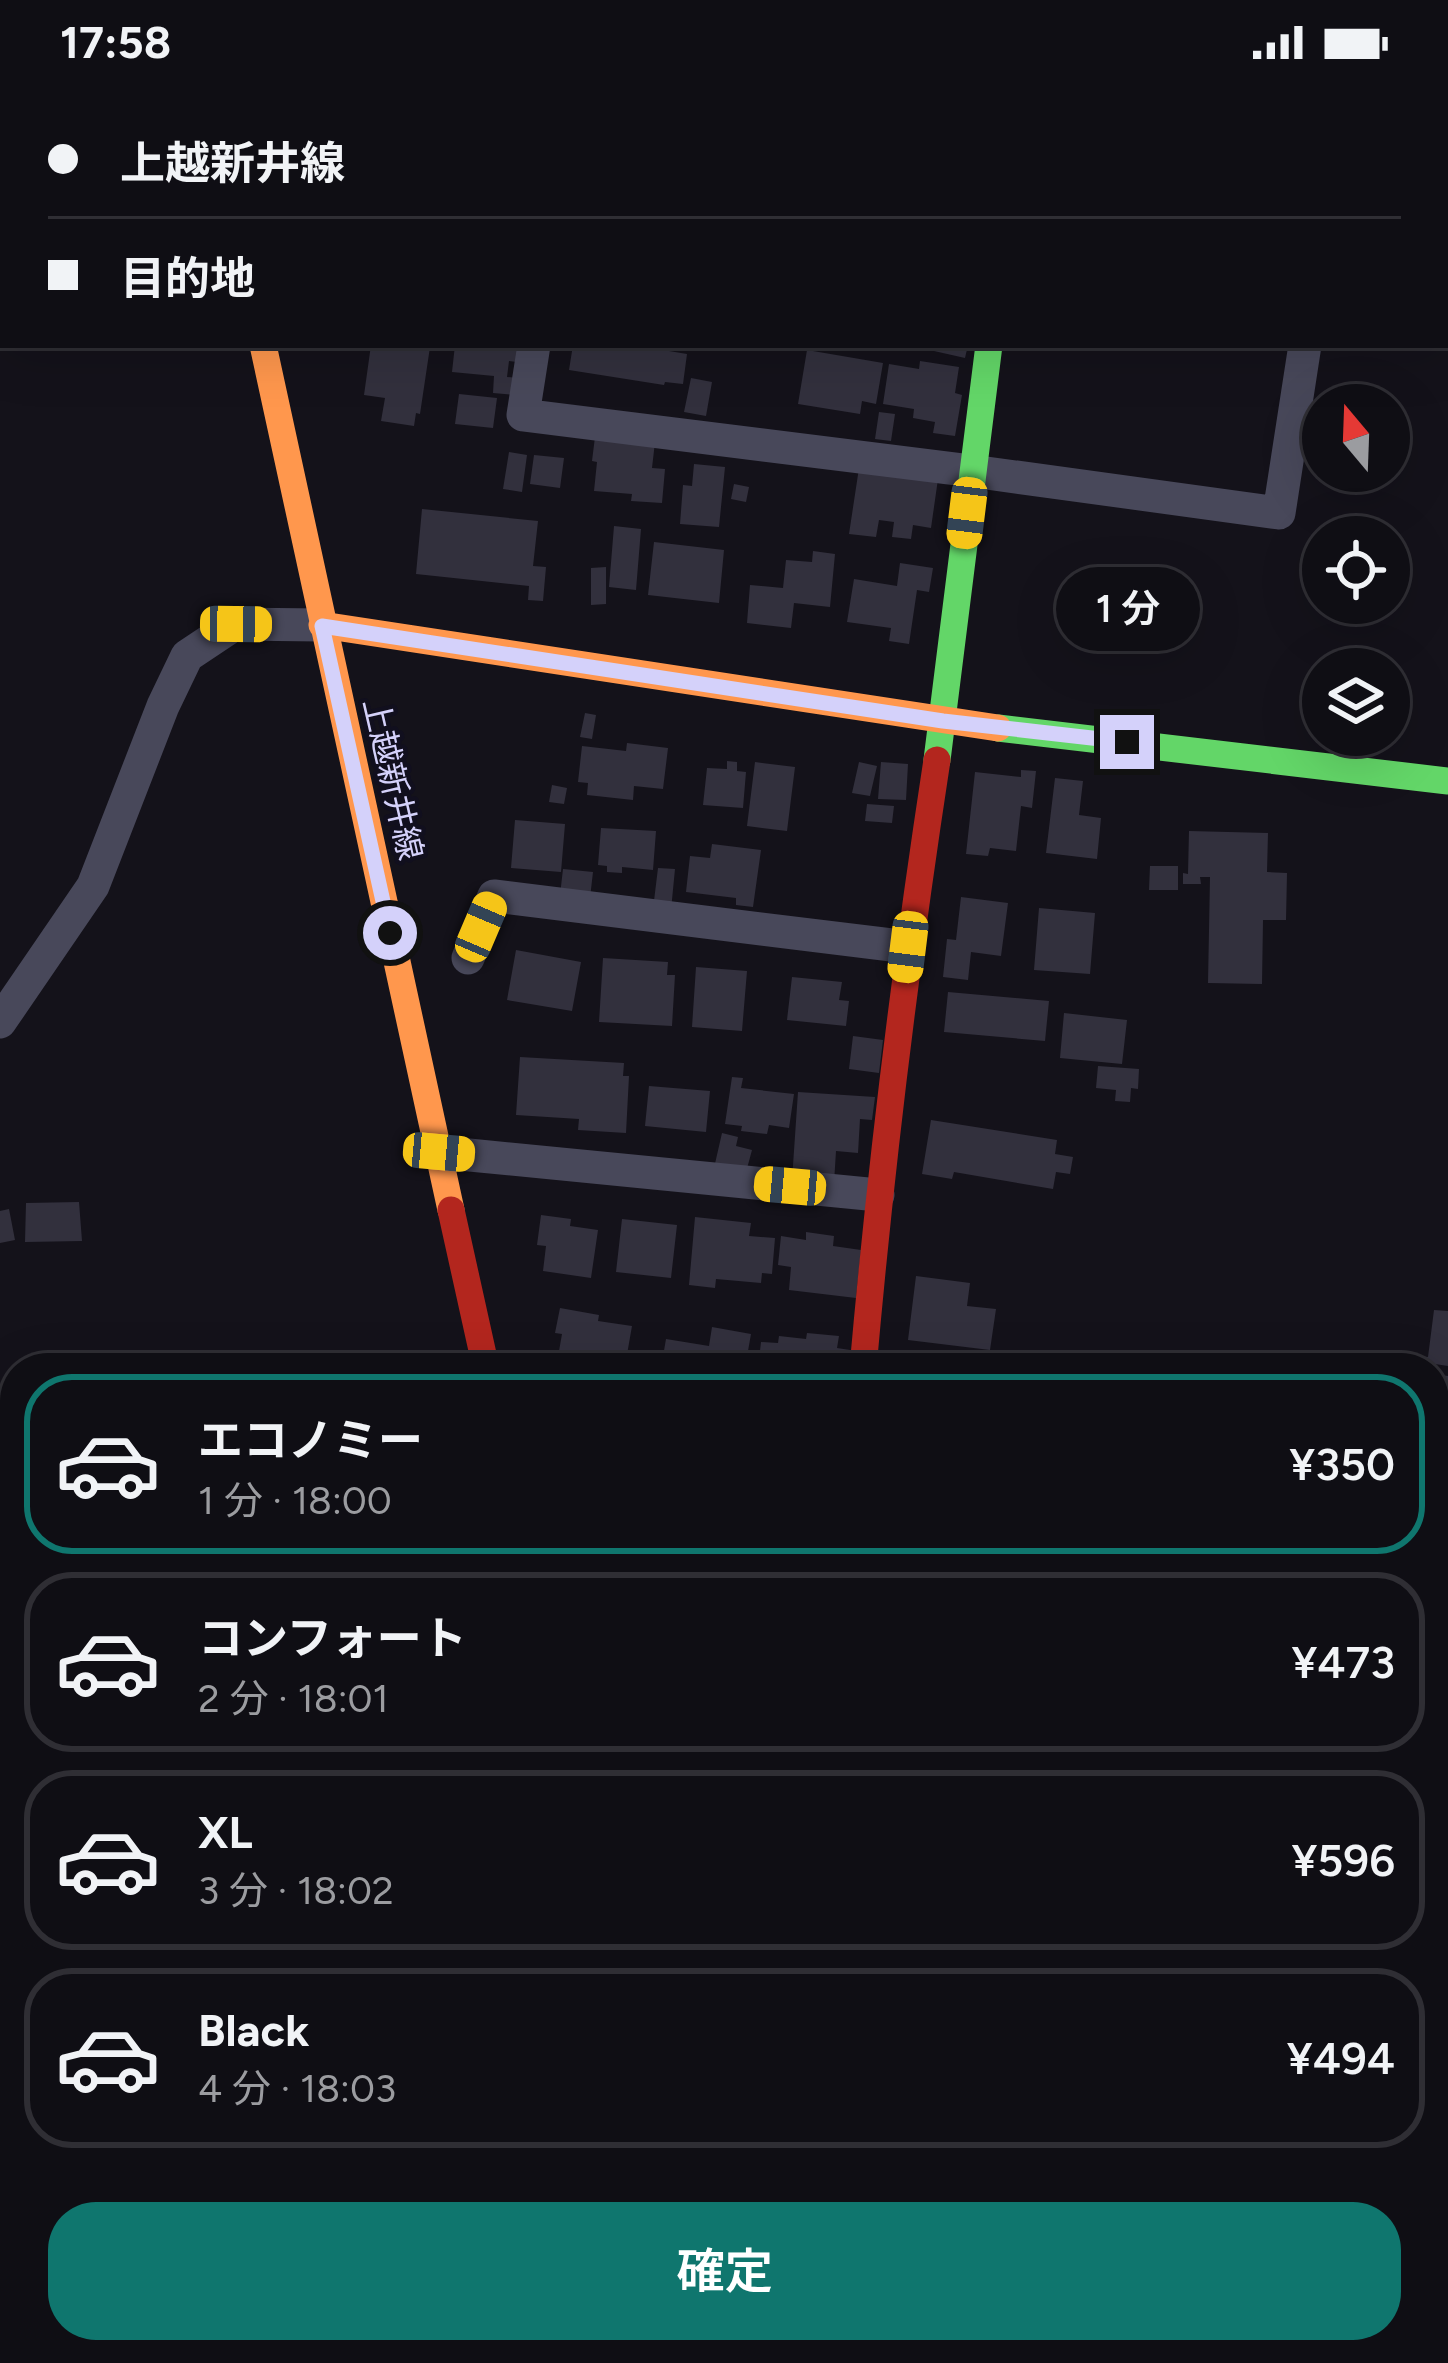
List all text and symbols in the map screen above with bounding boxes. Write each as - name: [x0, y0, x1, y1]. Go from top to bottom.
- text: 17:58: [60, 15, 171, 69]
- text: 上越新井線: [120, 136, 345, 190]
- text: 目的地: [120, 251, 255, 305]
- north arrow: [1302, 384, 1410, 492]
- map controls: [1302, 384, 1410, 756]
- car: [945, 475, 989, 551]
- button: locate: [1302, 516, 1410, 624]
- callout: 1 分: [1055, 568, 1199, 652]
- text: 1 分: [1096, 585, 1160, 632]
- car: [200, 605, 272, 643]
- button: layers: [1302, 648, 1410, 756]
- street label: 上越新井線: [355, 694, 431, 864]
- route end: [1100, 715, 1154, 769]
- car: [450, 887, 512, 967]
- route start: [363, 906, 417, 960]
- car: [886, 909, 930, 985]
- car: [402, 1131, 476, 1173]
- car: [753, 1165, 827, 1207]
- icon: car: [54, 1410, 162, 1518]
- text: エコノミー: [198, 1413, 423, 1467]
- text: ¥350: [1289, 1437, 1395, 1491]
- text: 1 分 · 18:00: [198, 1477, 392, 1524]
- icon: car: [54, 1608, 162, 1716]
- text: コンフォート: [198, 1611, 467, 1665]
- text: ¥473: [1291, 1635, 1395, 1689]
- text: 2 分 · 18:01: [198, 1675, 389, 1722]
- text: XL: [198, 1805, 253, 1859]
- icon: car: [54, 1806, 162, 1914]
- text: ¥596: [1291, 1833, 1395, 1887]
- text: 3 分 · 18:02: [198, 1867, 394, 1914]
- text: Black: [198, 2003, 309, 2057]
- icon: car: [54, 2004, 162, 2112]
- text: ¥494: [1287, 2031, 1395, 2085]
- text: 4 分 · 18:03: [198, 2065, 396, 2112]
- button: 確定: [48, 2202, 1401, 2340]

